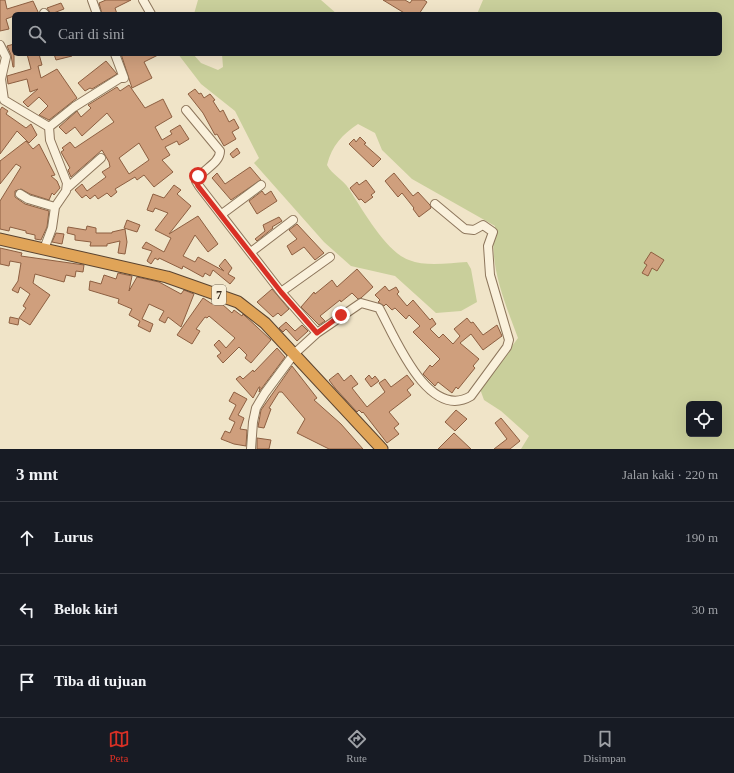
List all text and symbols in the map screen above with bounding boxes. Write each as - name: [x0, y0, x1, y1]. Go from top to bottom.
- search box: [12, 12, 722, 56]
- icon: search: [26, 23, 48, 45]
- text: Cari di sini: [58, 26, 125, 42]
- route start: [189, 167, 207, 185]
- road number: 7: [212, 285, 226, 305]
- route end: [332, 306, 350, 324]
- map controls: [686, 401, 722, 437]
- button: locate: [686, 401, 722, 437]
- text: 3 mnt: [16, 465, 58, 484]
- text: Jalan kaki · 220 m: [622, 467, 718, 482]
- icon: ahead: [16, 527, 38, 549]
- text: Lurus: [54, 529, 93, 545]
- text: 190 m: [685, 530, 718, 545]
- icon: left: [16, 599, 38, 621]
- text: Belok kiri: [54, 601, 118, 617]
- text: 30 m: [692, 602, 718, 617]
- icon: arrive: [16, 671, 38, 693]
- text: Tiba di tujuan: [54, 673, 146, 689]
- tab: Peta: [108, 728, 130, 764]
- tab: Rute: [346, 728, 368, 764]
- tab: Disimpan: [583, 728, 626, 764]

